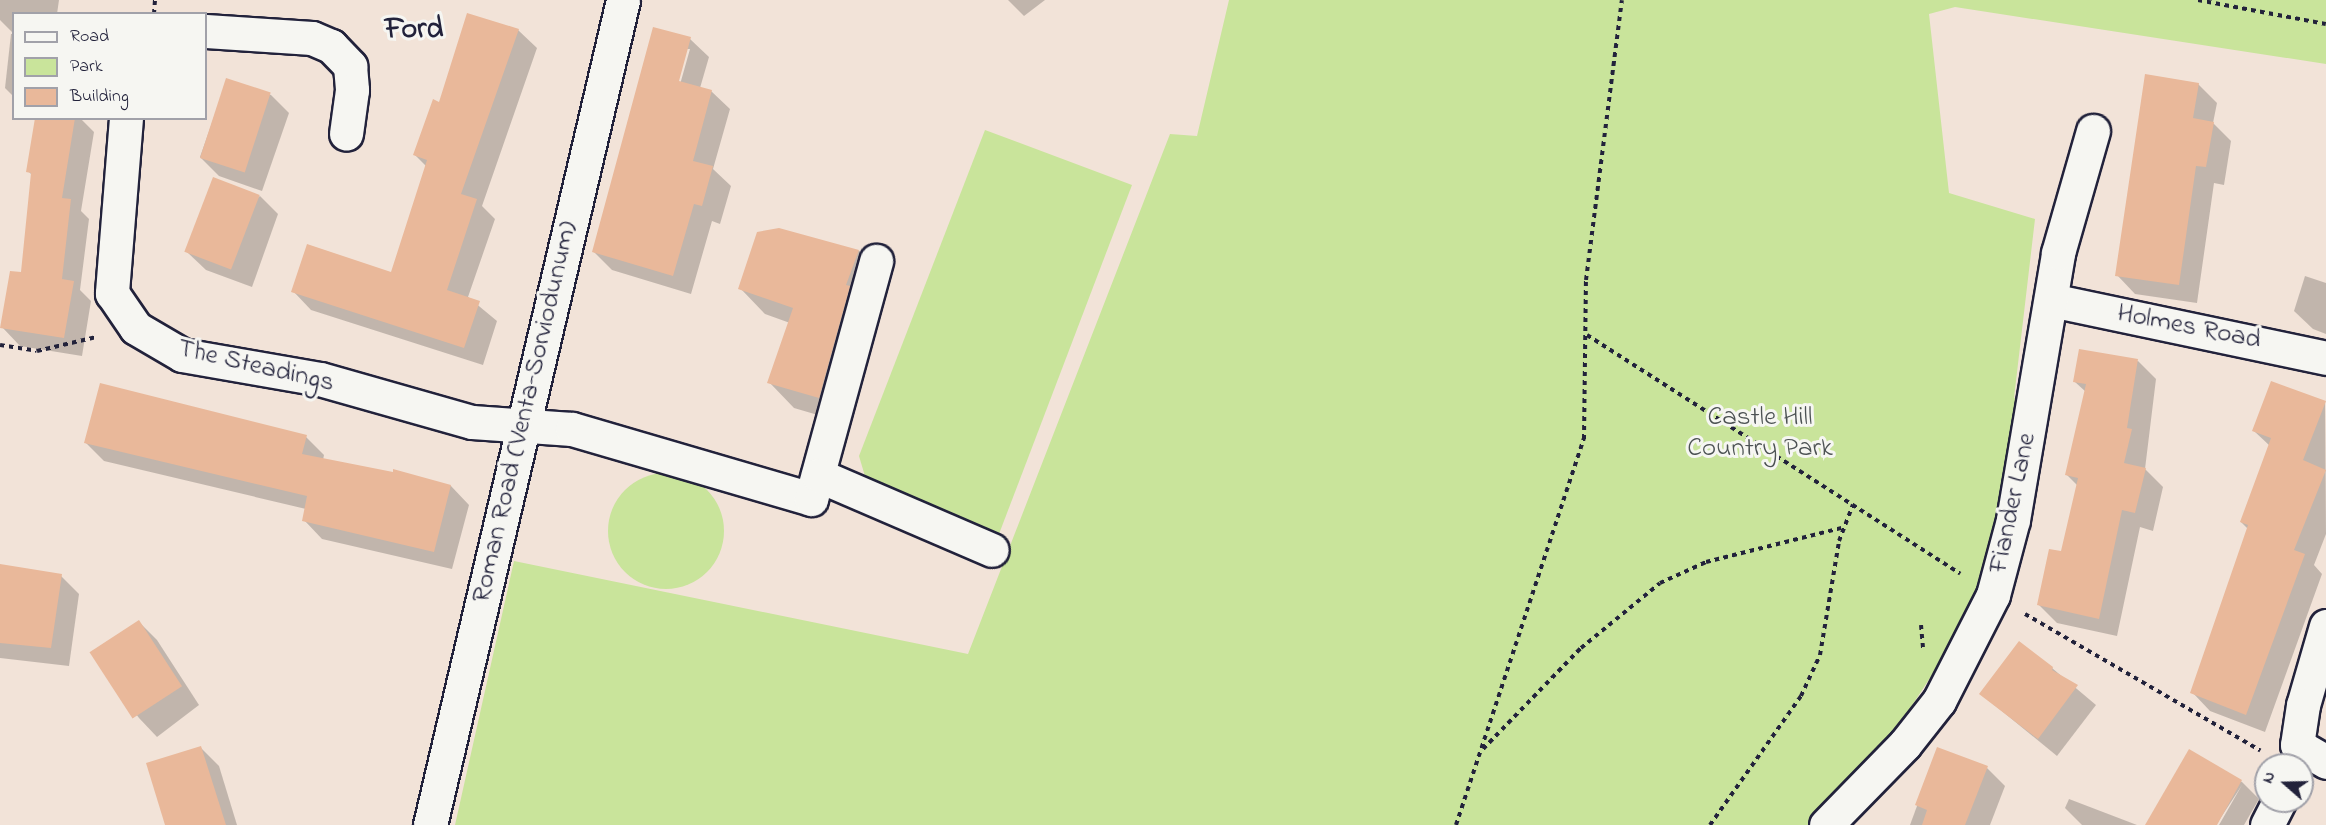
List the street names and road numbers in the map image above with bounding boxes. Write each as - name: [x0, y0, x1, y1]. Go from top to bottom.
- street label: Roman Road (Venta-Sorviodunum): [465, 218, 585, 606]
- street label: Holmes Road: [2114, 297, 2264, 357]
- street label: The Steadings: [175, 332, 337, 400]
- street label: Fiander Lane: [1982, 430, 2044, 576]

